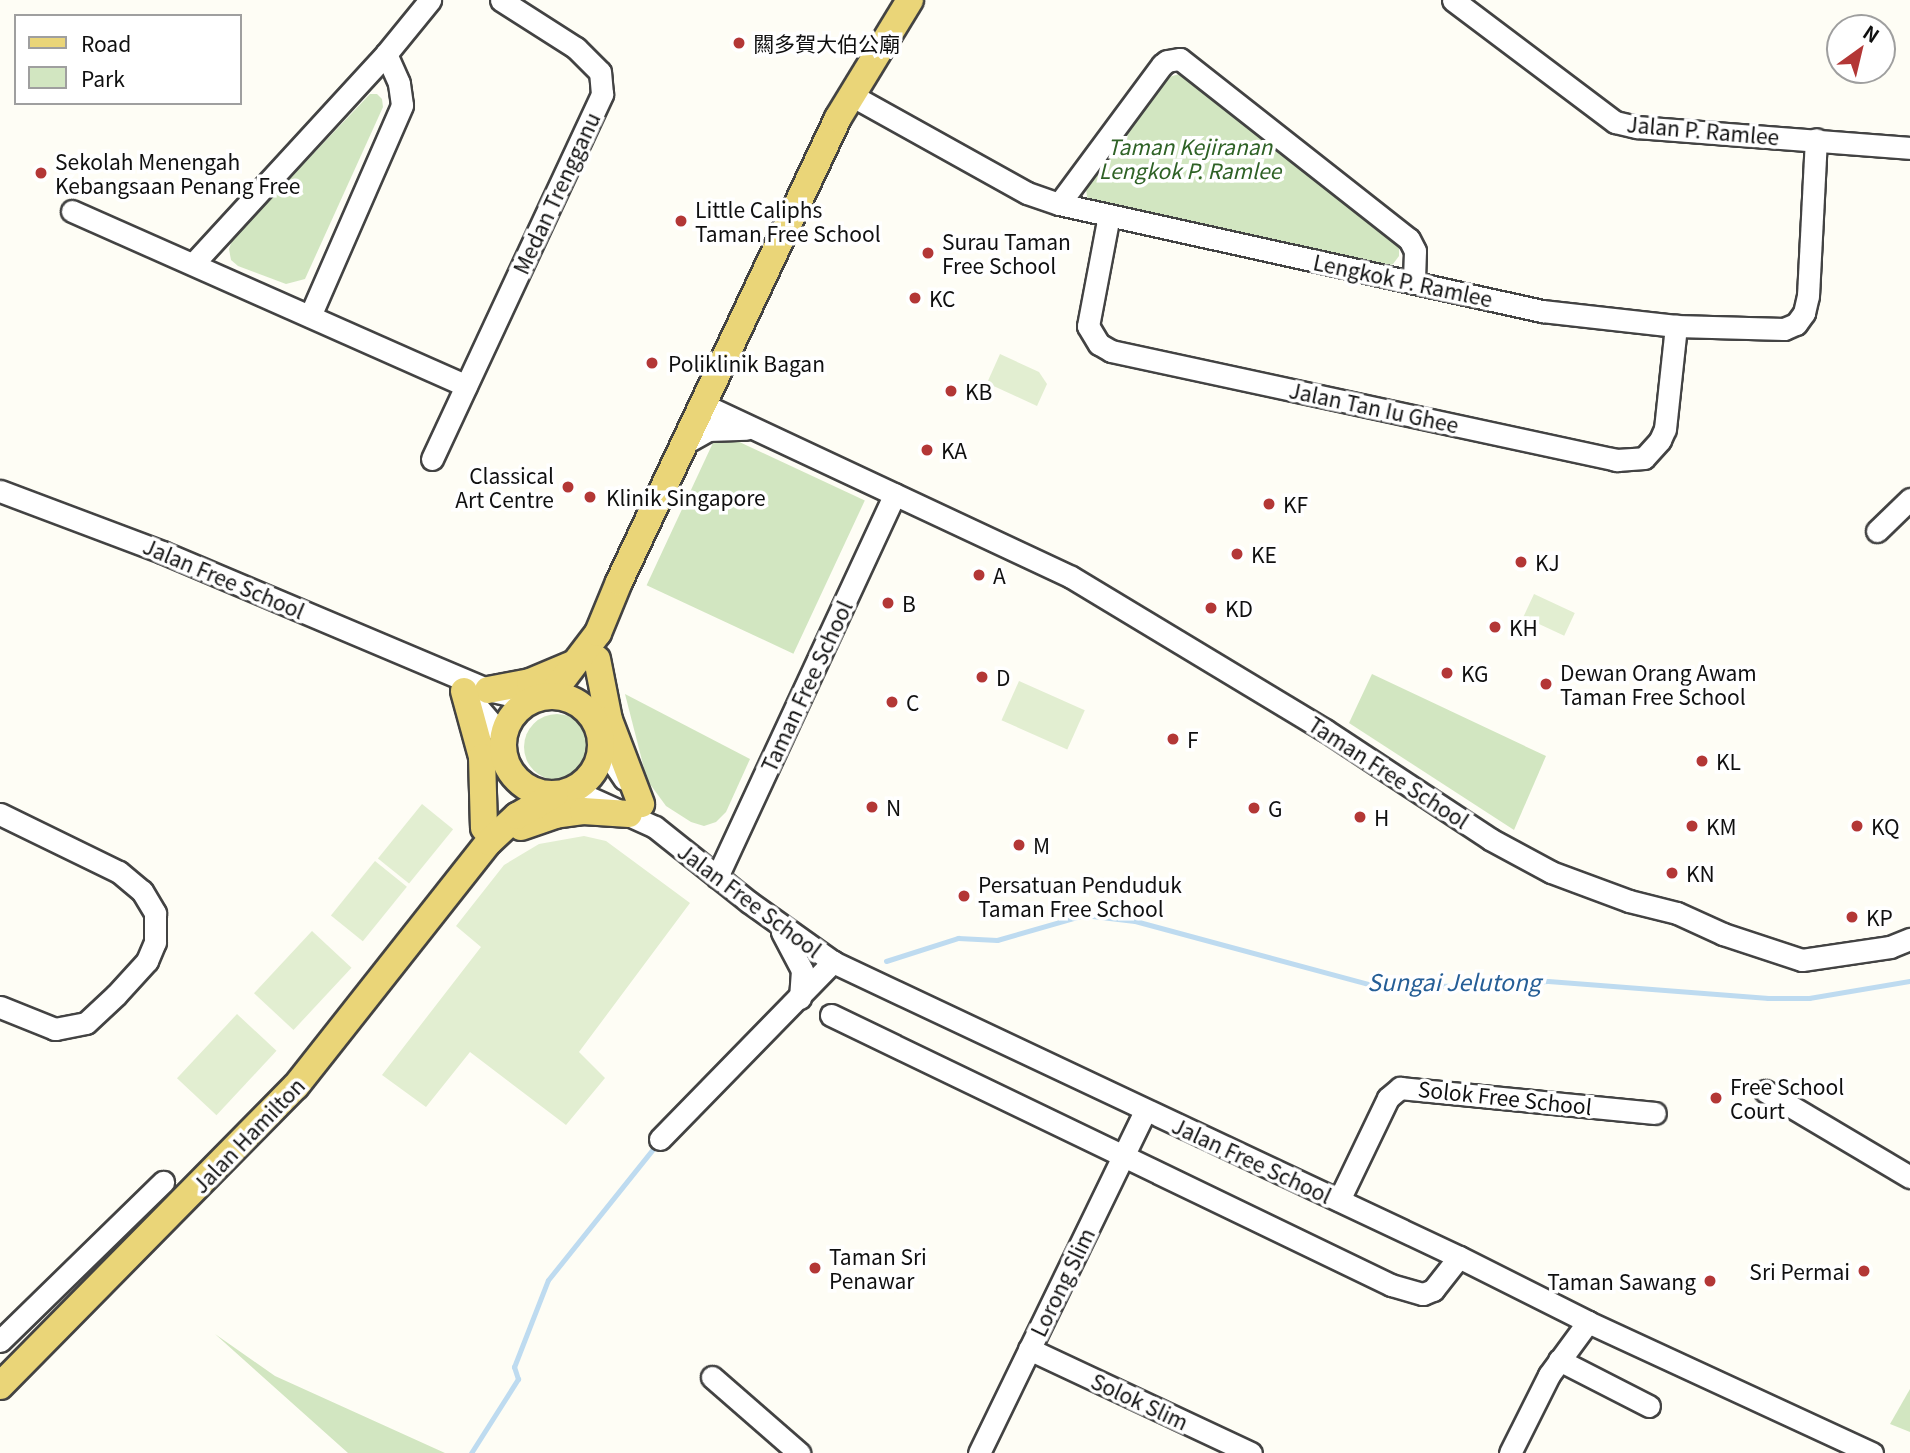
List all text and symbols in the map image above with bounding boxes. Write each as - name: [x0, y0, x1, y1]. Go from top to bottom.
- legend: [14, 14, 242, 105]
- north arrow: [1826, 14, 1896, 84]
- text: N: [1858, 18, 1885, 48]
- text: Road: [81, 28, 131, 58]
- place label: 闗多賀大伯公廟: [753, 30, 900, 56]
- marker: 闗多賀大伯公廟: [731, 35, 747, 51]
- text: Park: [81, 63, 125, 93]
- street label: Medan Trengganu: [508, 108, 604, 278]
- street label: Jalan P. Ramlee: [1626, 111, 1780, 149]
- park label: Taman Kejiranan Lengkok P. Ramlee: [1099, 133, 1281, 183]
- place label: Sekolah Menengah Kebangsaan Penang Free: [55, 148, 300, 198]
- marker: Sekolah Menengah Kebangsaan Penang Free: [33, 165, 49, 181]
- place label: Little Caliphs Taman Free School: [695, 196, 881, 246]
- marker: Little Caliphs Taman Free School: [673, 213, 689, 229]
- place label: Surau Taman Free School: [942, 228, 1071, 278]
- marker: Surau Taman Free School: [920, 245, 936, 261]
- street label: Lengkok P. Ramlee: [1311, 249, 1495, 311]
- place label: KC: [929, 285, 955, 311]
- marker: KC: [907, 290, 923, 306]
- place label: Poliklinik Bagan: [668, 350, 825, 376]
- marker: Poliklinik Bagan: [642, 353, 662, 373]
- street label: Jalan Tan Iu Ghee: [1287, 377, 1461, 437]
- place label: KB: [965, 378, 992, 404]
- marker: KB: [943, 383, 959, 399]
- place label: KA: [941, 437, 967, 463]
- marker: KA: [919, 442, 935, 458]
- place label: Classical Art Centre: [455, 462, 554, 512]
- marker: Classical Art Centre: [560, 479, 576, 495]
- place label: Klinik Singapore: [606, 484, 766, 510]
- marker: Klinik Singapore: [580, 487, 600, 507]
- place label: KF: [1283, 491, 1308, 517]
- marker: KF: [1261, 496, 1277, 512]
- street label: Jalan Free School: [140, 533, 308, 623]
- place label: KE: [1251, 541, 1277, 567]
- marker: KE: [1229, 546, 1245, 562]
- place label: KJ: [1535, 549, 1560, 575]
- marker: KJ: [1513, 554, 1529, 570]
- place label: A: [993, 562, 1006, 588]
- marker: A: [971, 567, 987, 583]
- place label: B: [902, 590, 916, 616]
- marker: B: [880, 595, 896, 611]
- place label: KD: [1225, 595, 1253, 621]
- street label: Taman Free School: [755, 597, 857, 775]
- marker: KD: [1203, 600, 1219, 616]
- place label: KH: [1509, 614, 1538, 640]
- marker: KH: [1487, 619, 1503, 635]
- place label: Dewan Orang Awam Taman Free School: [1560, 659, 1757, 709]
- place label: KG: [1461, 660, 1489, 686]
- place label: D: [996, 664, 1010, 690]
- marker: KG: [1439, 665, 1455, 681]
- marker: D: [974, 669, 990, 685]
- marker: Dewan Orang Awam Taman Free School: [1538, 676, 1554, 692]
- place label: C: [906, 689, 919, 715]
- marker: C: [884, 694, 900, 710]
- street label: Taman Free School: [1304, 711, 1474, 833]
- place label: F: [1187, 726, 1199, 752]
- marker: F: [1165, 731, 1181, 747]
- place label: KL: [1716, 748, 1741, 774]
- marker: KL: [1694, 753, 1710, 769]
- place label: N: [886, 794, 901, 820]
- place label: G: [1268, 795, 1282, 821]
- marker: N: [864, 799, 880, 815]
- marker: G: [1246, 800, 1262, 816]
- place label: H: [1374, 804, 1389, 830]
- marker: H: [1352, 809, 1368, 825]
- place label: KM: [1706, 813, 1737, 839]
- place label: KQ: [1871, 813, 1900, 839]
- marker: KM: [1684, 818, 1700, 834]
- marker: KQ: [1849, 818, 1865, 834]
- place label: M: [1033, 832, 1050, 858]
- marker: M: [1011, 837, 1027, 853]
- street label: Jalan Free School: [673, 838, 827, 962]
- place label: KN: [1686, 860, 1715, 886]
- marker: KN: [1664, 865, 1680, 881]
- place label: Persatuan Penduduk Taman Free School: [978, 871, 1182, 921]
- marker: Persatuan Penduduk Taman Free School: [956, 888, 972, 904]
- place label: KP: [1866, 904, 1893, 930]
- marker: KP: [1844, 909, 1860, 925]
- water label: Sungai Jelutong: [1367, 967, 1541, 995]
- street label: Jalan Hamilton: [187, 1072, 309, 1198]
- place label: Free School Court: [1730, 1073, 1844, 1123]
- street label: Solok Free School: [1417, 1075, 1593, 1119]
- marker: Free School Court: [1708, 1090, 1724, 1106]
- street label: Jalan Free School: [1168, 1112, 1336, 1208]
- street label: Lorong Slim: [1025, 1224, 1099, 1340]
- place label: Taman Sri Penawar: [829, 1243, 927, 1293]
- place label: Sri Permai: [1749, 1258, 1850, 1284]
- marker: Taman Sri Penawar: [807, 1260, 823, 1276]
- marker: Sri Permai: [1856, 1263, 1872, 1279]
- place label: Taman Sawang: [1547, 1268, 1696, 1294]
- marker: Taman Sawang: [1702, 1273, 1718, 1289]
- street label: Solok Slim: [1088, 1368, 1192, 1434]

